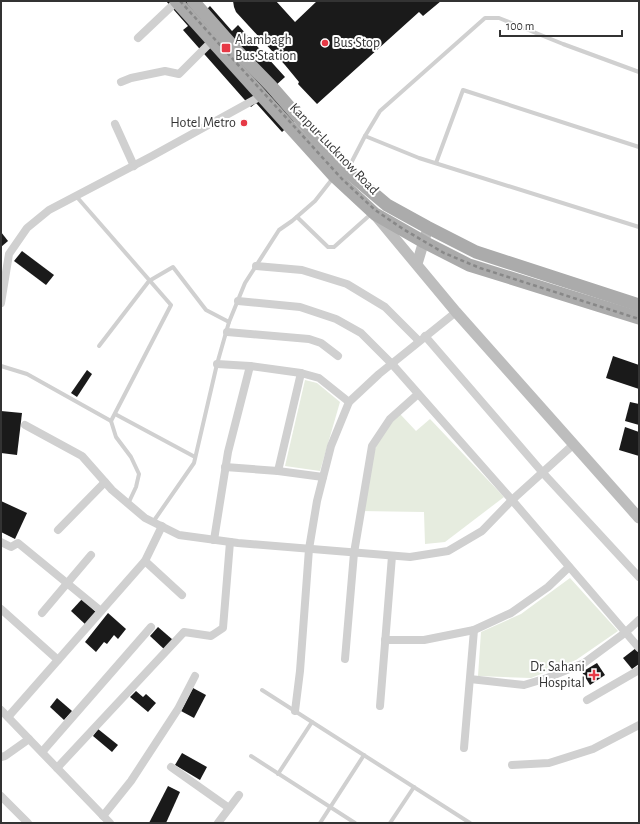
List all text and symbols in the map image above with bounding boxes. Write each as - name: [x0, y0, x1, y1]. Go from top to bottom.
- scale bar: [500, 12, 622, 38]
- text: 100 m: [506, 20, 534, 32]
- place label: Alambagh Bus Station: [235, 33, 297, 63]
- place label: Bus Stop: [333, 36, 380, 50]
- marker: Bus Stop: [320, 38, 330, 48]
- marker: Alambagh Bus Station: [220, 42, 232, 54]
- street label: Kanpur-Lucknow Road: [287, 100, 381, 198]
- place label: Hotel Metro: [170, 116, 236, 130]
- marker: Hotel Metro: [239, 118, 249, 128]
- place label: Dr. Sahani Hospital: [530, 660, 585, 690]
- marker: Dr. Sahani Hospital: [588, 669, 600, 681]

